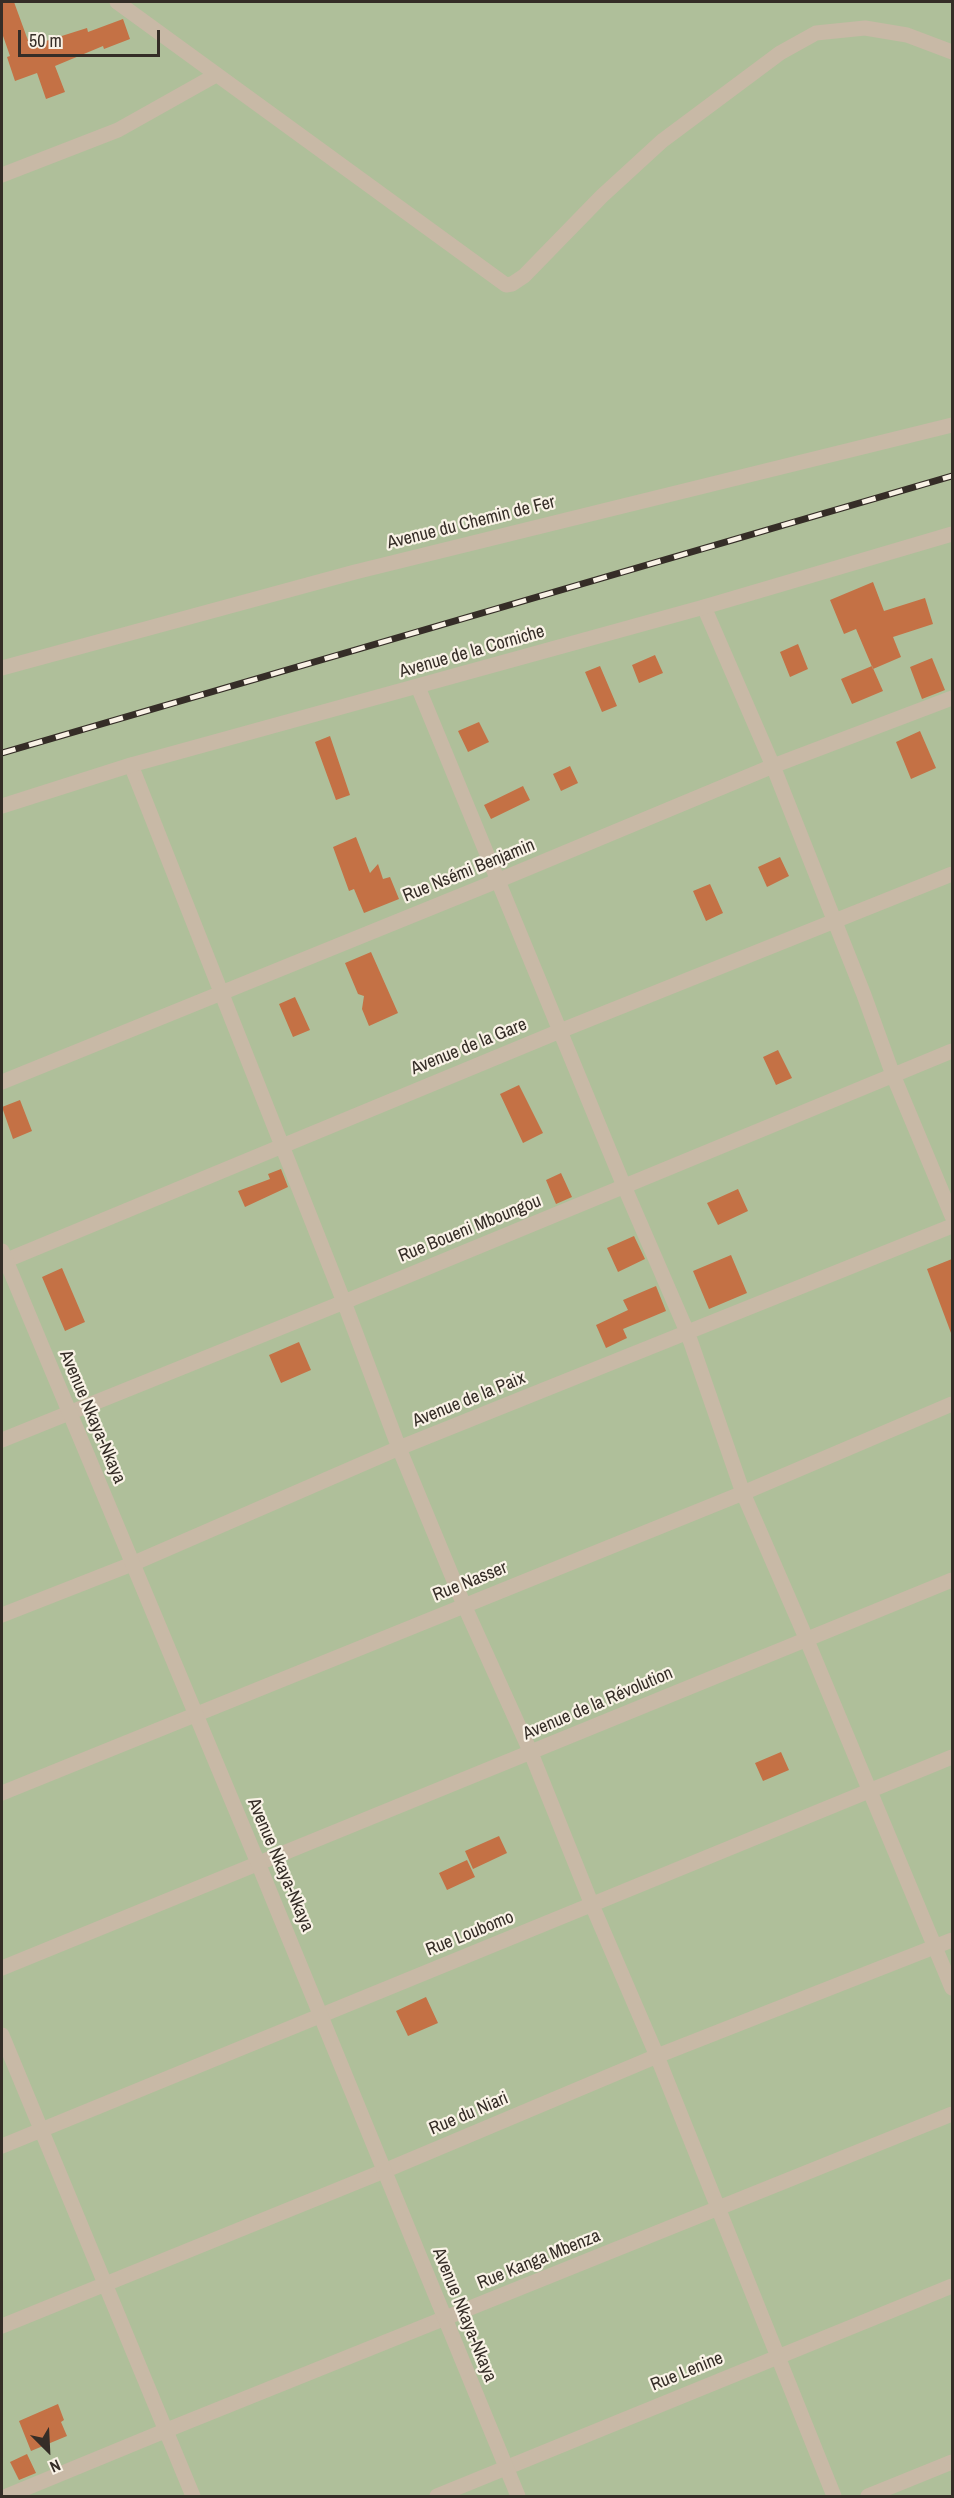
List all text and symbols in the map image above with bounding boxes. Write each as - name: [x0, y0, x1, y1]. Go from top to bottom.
- scale bar: [21, 18, 164, 56]
- text: 50 m: [29, 28, 62, 53]
- street label: Avenue du Chemin de Fer: [385, 492, 557, 554]
- street label: Avenue de la Corniche: [397, 621, 547, 683]
- street label: Rue Nsémi Benjamin: [400, 835, 538, 907]
- street label: Avenue de la Gare: [408, 1014, 530, 1080]
- street label: Rue Boueni Mboungou: [396, 1191, 544, 1267]
- street label: Avenue Nkaya-Nkaya: [54, 1347, 130, 1487]
- street label: Avenue de la Paix: [410, 1368, 528, 1432]
- street label: Rue Nasser: [430, 1557, 510, 1607]
- street label: Avenue de la Révolution: [520, 1663, 676, 1745]
- street label: Avenue Nkaya-Nkaya: [242, 1795, 318, 1935]
- street label: Rue Loubomo: [423, 1907, 517, 1961]
- street label: Rue du Niari: [426, 2088, 512, 2140]
- street label: Rue Kanga Mbenza: [474, 2226, 604, 2294]
- street label: Avenue Nkaya-Nkaya: [427, 2245, 501, 2385]
- street label: Rue Lenine: [648, 2348, 726, 2396]
- north arrow: [18, 2420, 78, 2480]
- text: N: [47, 2454, 64, 2478]

